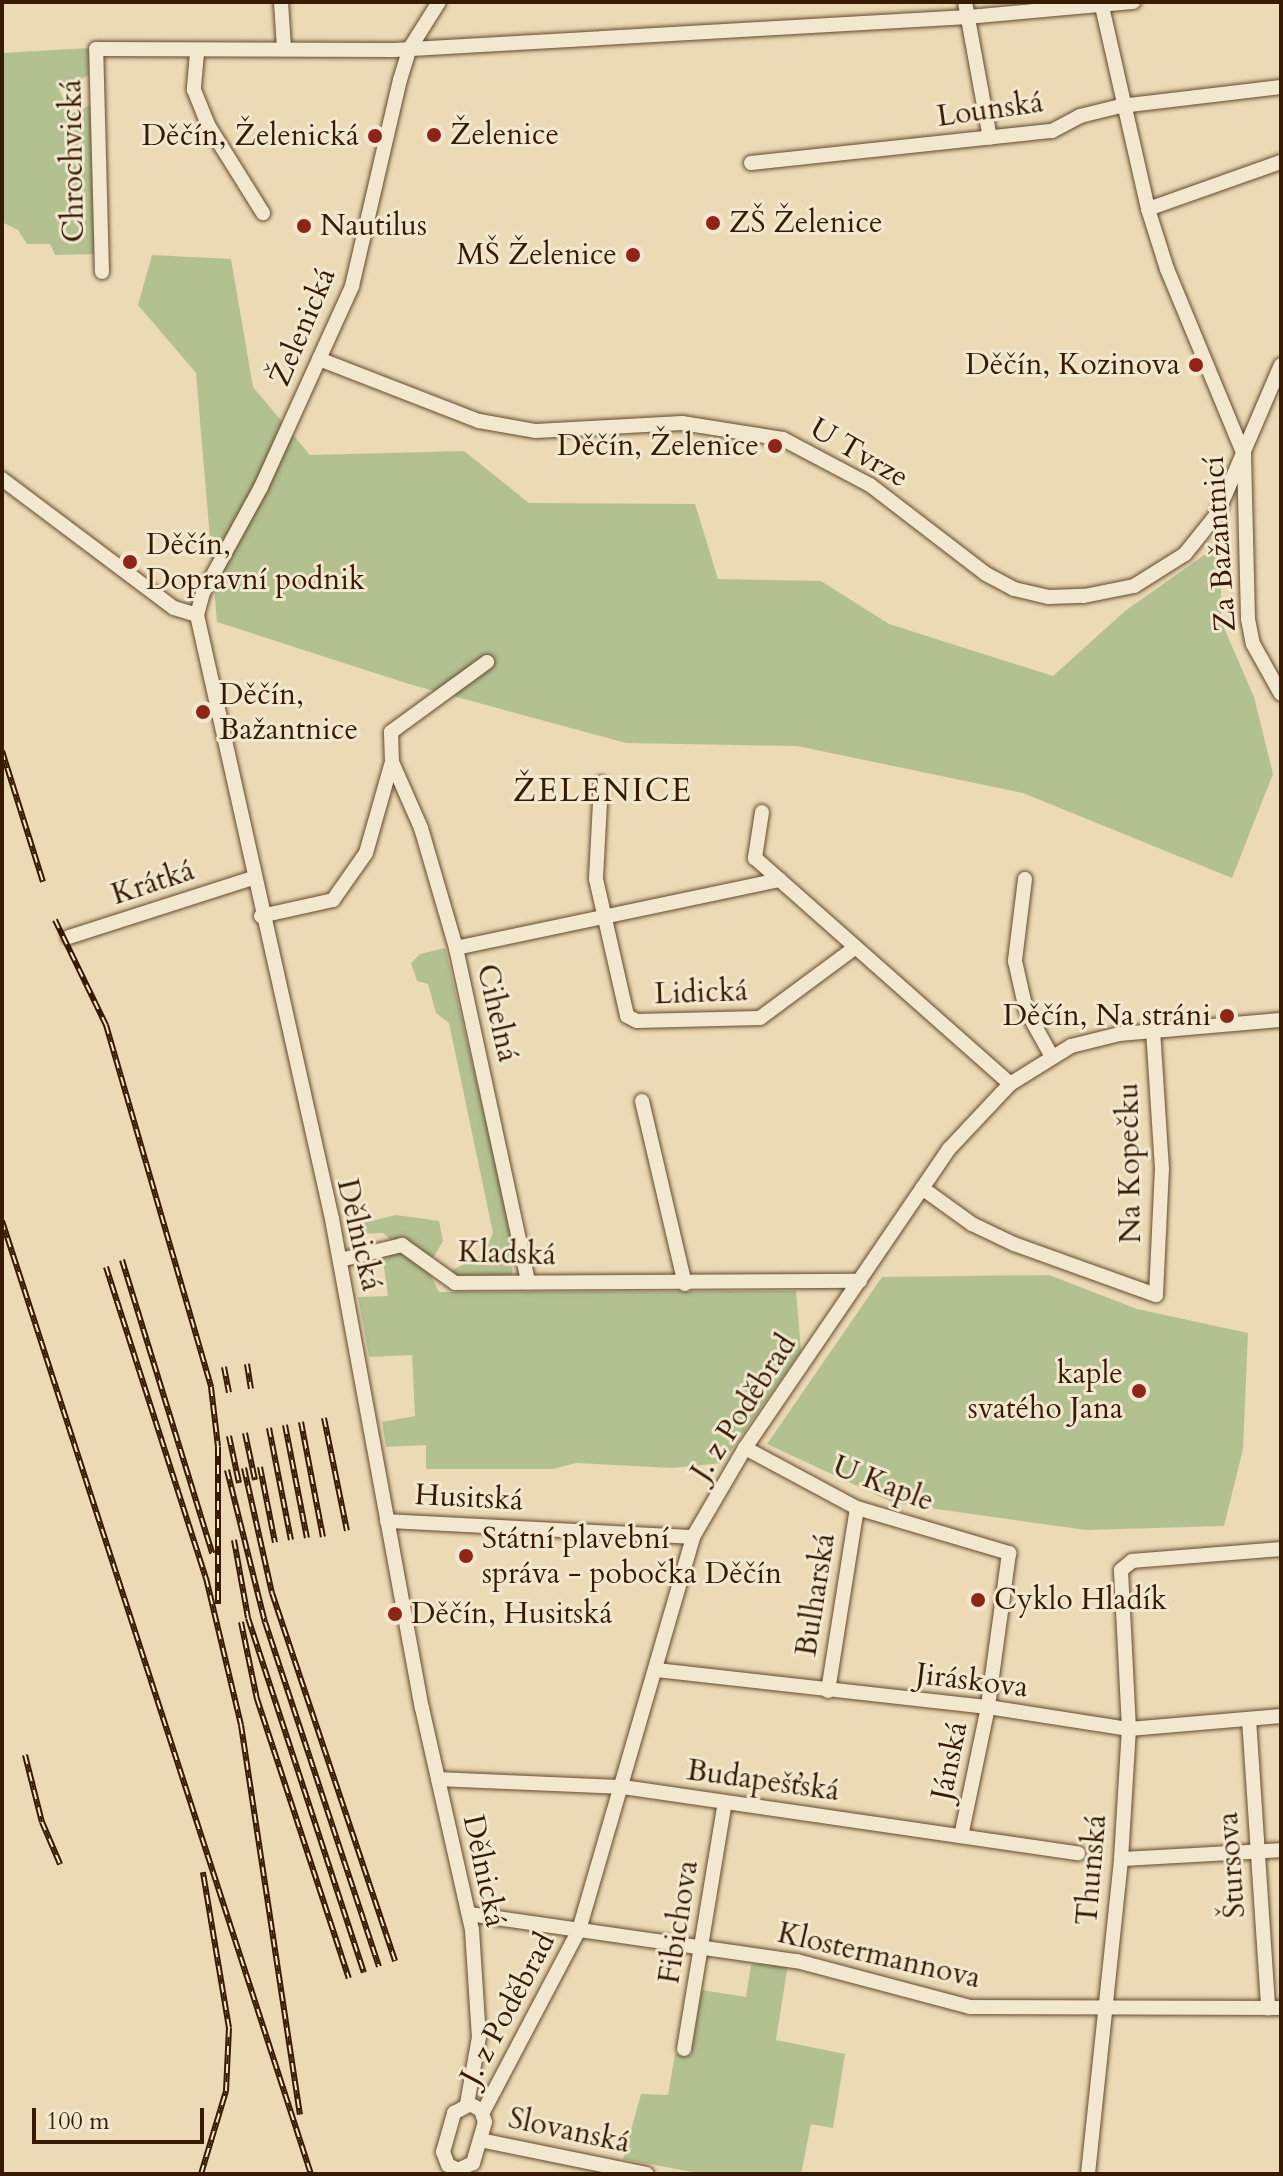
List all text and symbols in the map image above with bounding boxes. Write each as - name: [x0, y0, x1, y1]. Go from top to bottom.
- street label: Chrochvická: [54, 79, 92, 243]
- street label: Lounská: [935, 85, 1045, 135]
- place label: Želenice: [450, 117, 559, 153]
- place label: Děčín, Želenická: [142, 118, 359, 154]
- marker: Želenice: [425, 126, 443, 144]
- marker: Děčín, Želenická: [366, 127, 384, 145]
- place label: ZŠ Želenice: [729, 205, 883, 241]
- place label: Nautilus: [320, 208, 427, 244]
- marker: ZŠ Želenice: [704, 214, 722, 232]
- marker: Nautilus: [295, 217, 313, 235]
- place label: MŠ Želenice: [457, 237, 617, 273]
- marker: MŠ Želenice: [624, 246, 642, 264]
- street label: Želenická: [262, 263, 344, 391]
- place label: Děčín, Kozinova: [965, 347, 1180, 383]
- marker: Děčín, Kozinova: [1187, 356, 1205, 374]
- street label: U Tvrze: [803, 410, 915, 496]
- place label: Děčín, Želenice: [557, 428, 759, 464]
- marker: Děčín, Želenice: [766, 437, 784, 455]
- street label: Za Bažantnicí: [1196, 455, 1244, 633]
- place label: Děčín, Dopravní podnik: [146, 527, 365, 598]
- marker: Děčín, Dopravní podnik: [121, 553, 139, 571]
- place label: Děčín, Bažantnice: [219, 677, 358, 748]
- marker: Děčín, Bažantnice: [194, 703, 212, 721]
- district label: ŽELENICE: [513, 772, 693, 810]
- street label: Krátká: [107, 853, 199, 913]
- street label: Cihelná: [468, 961, 526, 1065]
- street label: Lidická: [654, 973, 748, 1013]
- place label: Děčín, Na stráni: [1003, 998, 1211, 1034]
- marker: Děčín, Na stráni: [1218, 1007, 1236, 1025]
- street label: Na Kopečku: [1111, 1082, 1149, 1244]
- street label: Dělnická: [329, 1176, 389, 1294]
- street label: Kladská: [457, 1234, 557, 1274]
- street label: J. z Poděbrad: [683, 1328, 805, 1488]
- place label: kaple svatého Jana: [968, 1356, 1123, 1426]
- marker: kaple svatého Jana: [1130, 1382, 1148, 1400]
- street label: U Kaple: [828, 1448, 938, 1520]
- street label: Husitská: [414, 1477, 524, 1519]
- place label: Státní plavební správa - pobočka Děčín: [482, 1521, 782, 1592]
- street label: Bulharská: [789, 1531, 843, 1659]
- marker: Státní plavební správa - pobočka Děčín: [457, 1547, 475, 1565]
- place label: Cyklo Hladík: [994, 1582, 1167, 1618]
- marker: Cyklo Hladík: [969, 1591, 987, 1609]
- place label: Děčín, Husitská: [411, 1596, 612, 1632]
- marker: Děčín, Husitská: [386, 1605, 404, 1623]
- street label: Jiráskova: [914, 1656, 1030, 1706]
- street label: Jánská: [924, 1719, 976, 1803]
- street label: Budapešťská: [684, 1752, 842, 1810]
- street label: Štursova: [1210, 1811, 1254, 1919]
- street label: Dělnická: [455, 1812, 513, 1930]
- street label: Thunská: [1069, 1813, 1115, 1927]
- street label: Fibichova: [651, 1858, 707, 1986]
- street label: Klostermannova: [774, 1915, 984, 1997]
- street label: J. z Poděbrad: [453, 1927, 563, 2091]
- scale bar: [36, 2092, 208, 2142]
- street label: Slovanská: [505, 2101, 633, 2161]
- text: 100 m: [46, 2105, 110, 2138]

